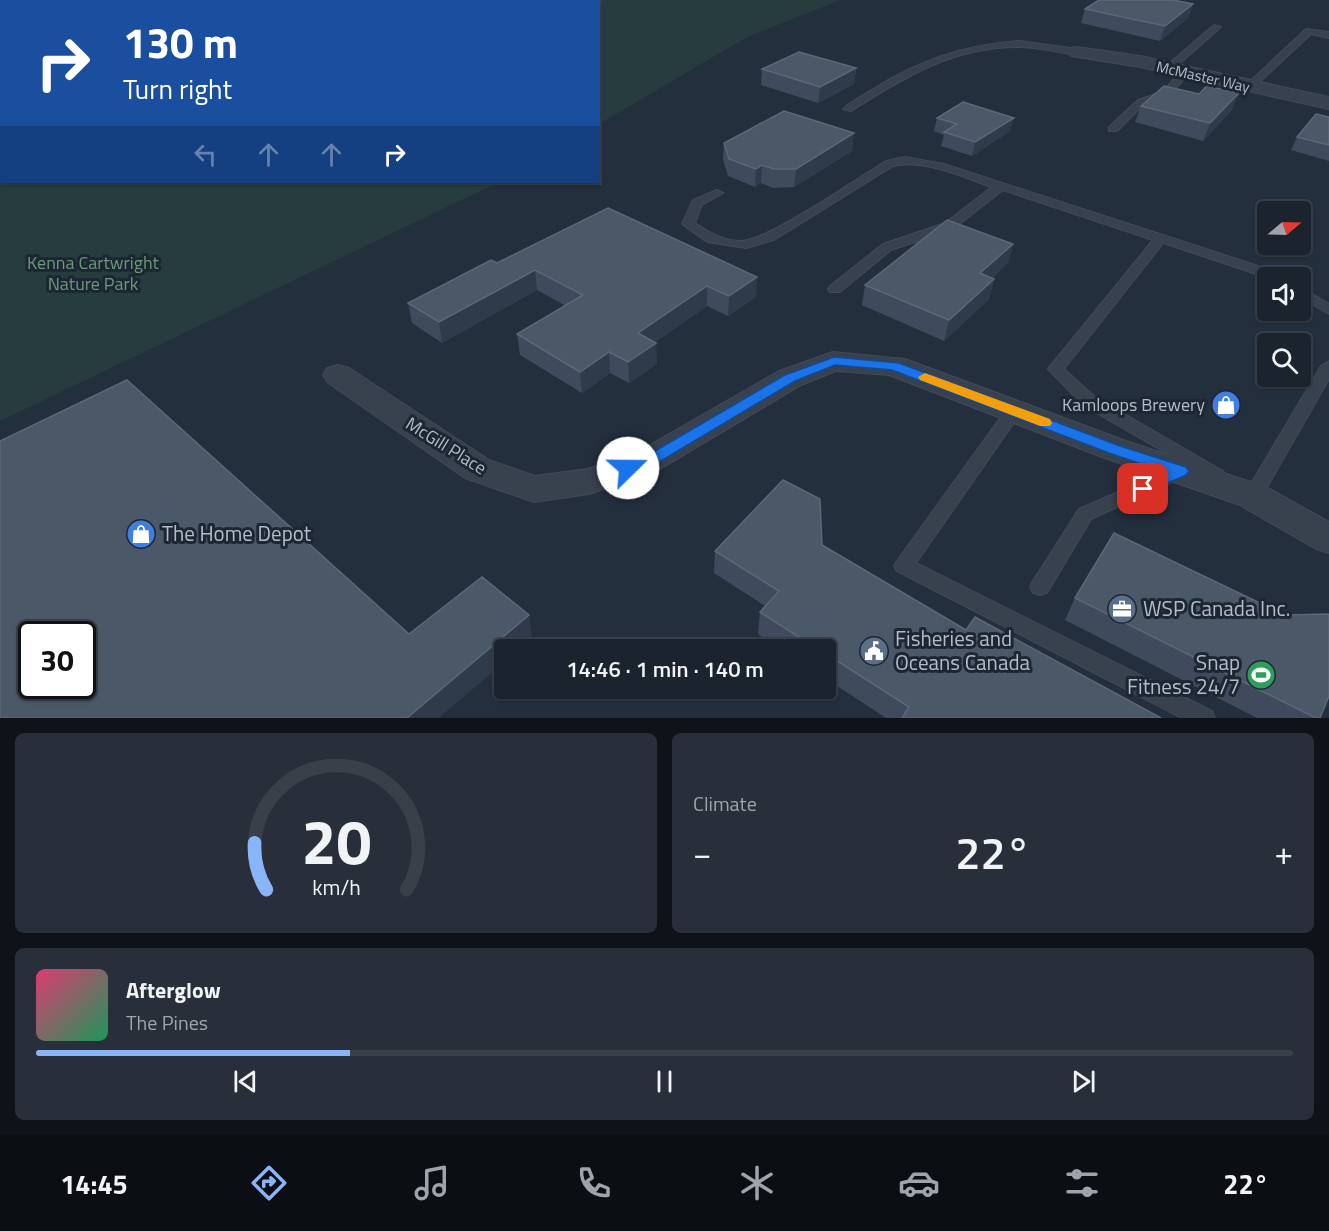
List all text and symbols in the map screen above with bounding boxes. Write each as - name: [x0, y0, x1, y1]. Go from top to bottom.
- text: 130 m: [123, 10, 238, 74]
- icon: right: [24, 24, 102, 102]
- street label: McMaster Way: [1154, 55, 1252, 98]
- text: Turn right: [123, 68, 232, 109]
- icon: left: [189, 138, 222, 171]
- icon: ahead: [252, 138, 285, 171]
- icon: ahead: [315, 138, 348, 171]
- icon: right: [378, 138, 411, 171]
- north arrow: [1257, 201, 1311, 255]
- map controls: [1257, 201, 1311, 387]
- park label: Kenna Cartwright Nature Park: [27, 249, 160, 297]
- button: sound: [1257, 267, 1311, 321]
- button: search: [1257, 333, 1311, 387]
- shop icon: Kamloops Brewery: [1210, 389, 1242, 421]
- place label: Kamloops Brewery: [1062, 391, 1205, 418]
- street label: McGill Place: [401, 410, 492, 481]
- position arrow: [596, 436, 660, 500]
- pin: [1117, 463, 1168, 514]
- icon: arrive: [1126, 472, 1159, 505]
- place label: The Home Depot: [162, 517, 312, 549]
- shop icon: The Home Depot: [125, 518, 157, 550]
- place label: WSP Canada Inc.: [1143, 592, 1290, 624]
- office icon: WSP Canada Inc.: [1106, 593, 1138, 625]
- speed limit sign: 30: [18, 621, 96, 699]
- place label: Fisheries and Oceans Canada: [895, 622, 1031, 678]
- public building icon: Fisheries and Oceans Canada: [858, 635, 890, 667]
- place label: Snap Fitness 24/7: [1127, 646, 1240, 702]
- text: 14:46 · 1 min · 140 m: [566, 652, 764, 686]
- sports icon: Snap Fitness 24/7: [1245, 659, 1277, 691]
- text: Climate: [693, 788, 757, 819]
- text: 20: [301, 793, 371, 888]
- text: 22°: [955, 818, 1031, 886]
- text: −: [693, 828, 711, 878]
- text: +: [1275, 828, 1293, 878]
- text: km/h: [312, 871, 360, 903]
- text: Afterglow: [126, 973, 221, 1007]
- text: The Pines: [126, 1007, 208, 1038]
- icon: previous: [229, 1065, 262, 1098]
- icon: pause: [648, 1065, 681, 1098]
- icon: next: [1067, 1065, 1100, 1098]
- icon: directions: [248, 1162, 290, 1204]
- icon: music: [411, 1162, 453, 1204]
- icon: phone: [573, 1162, 615, 1204]
- icon: climate: [736, 1162, 778, 1204]
- icon: car: [898, 1162, 940, 1204]
- icon: filters: [1061, 1162, 1103, 1204]
- text: 14:45: [60, 1163, 128, 1204]
- text: 22°: [1223, 1163, 1269, 1204]

